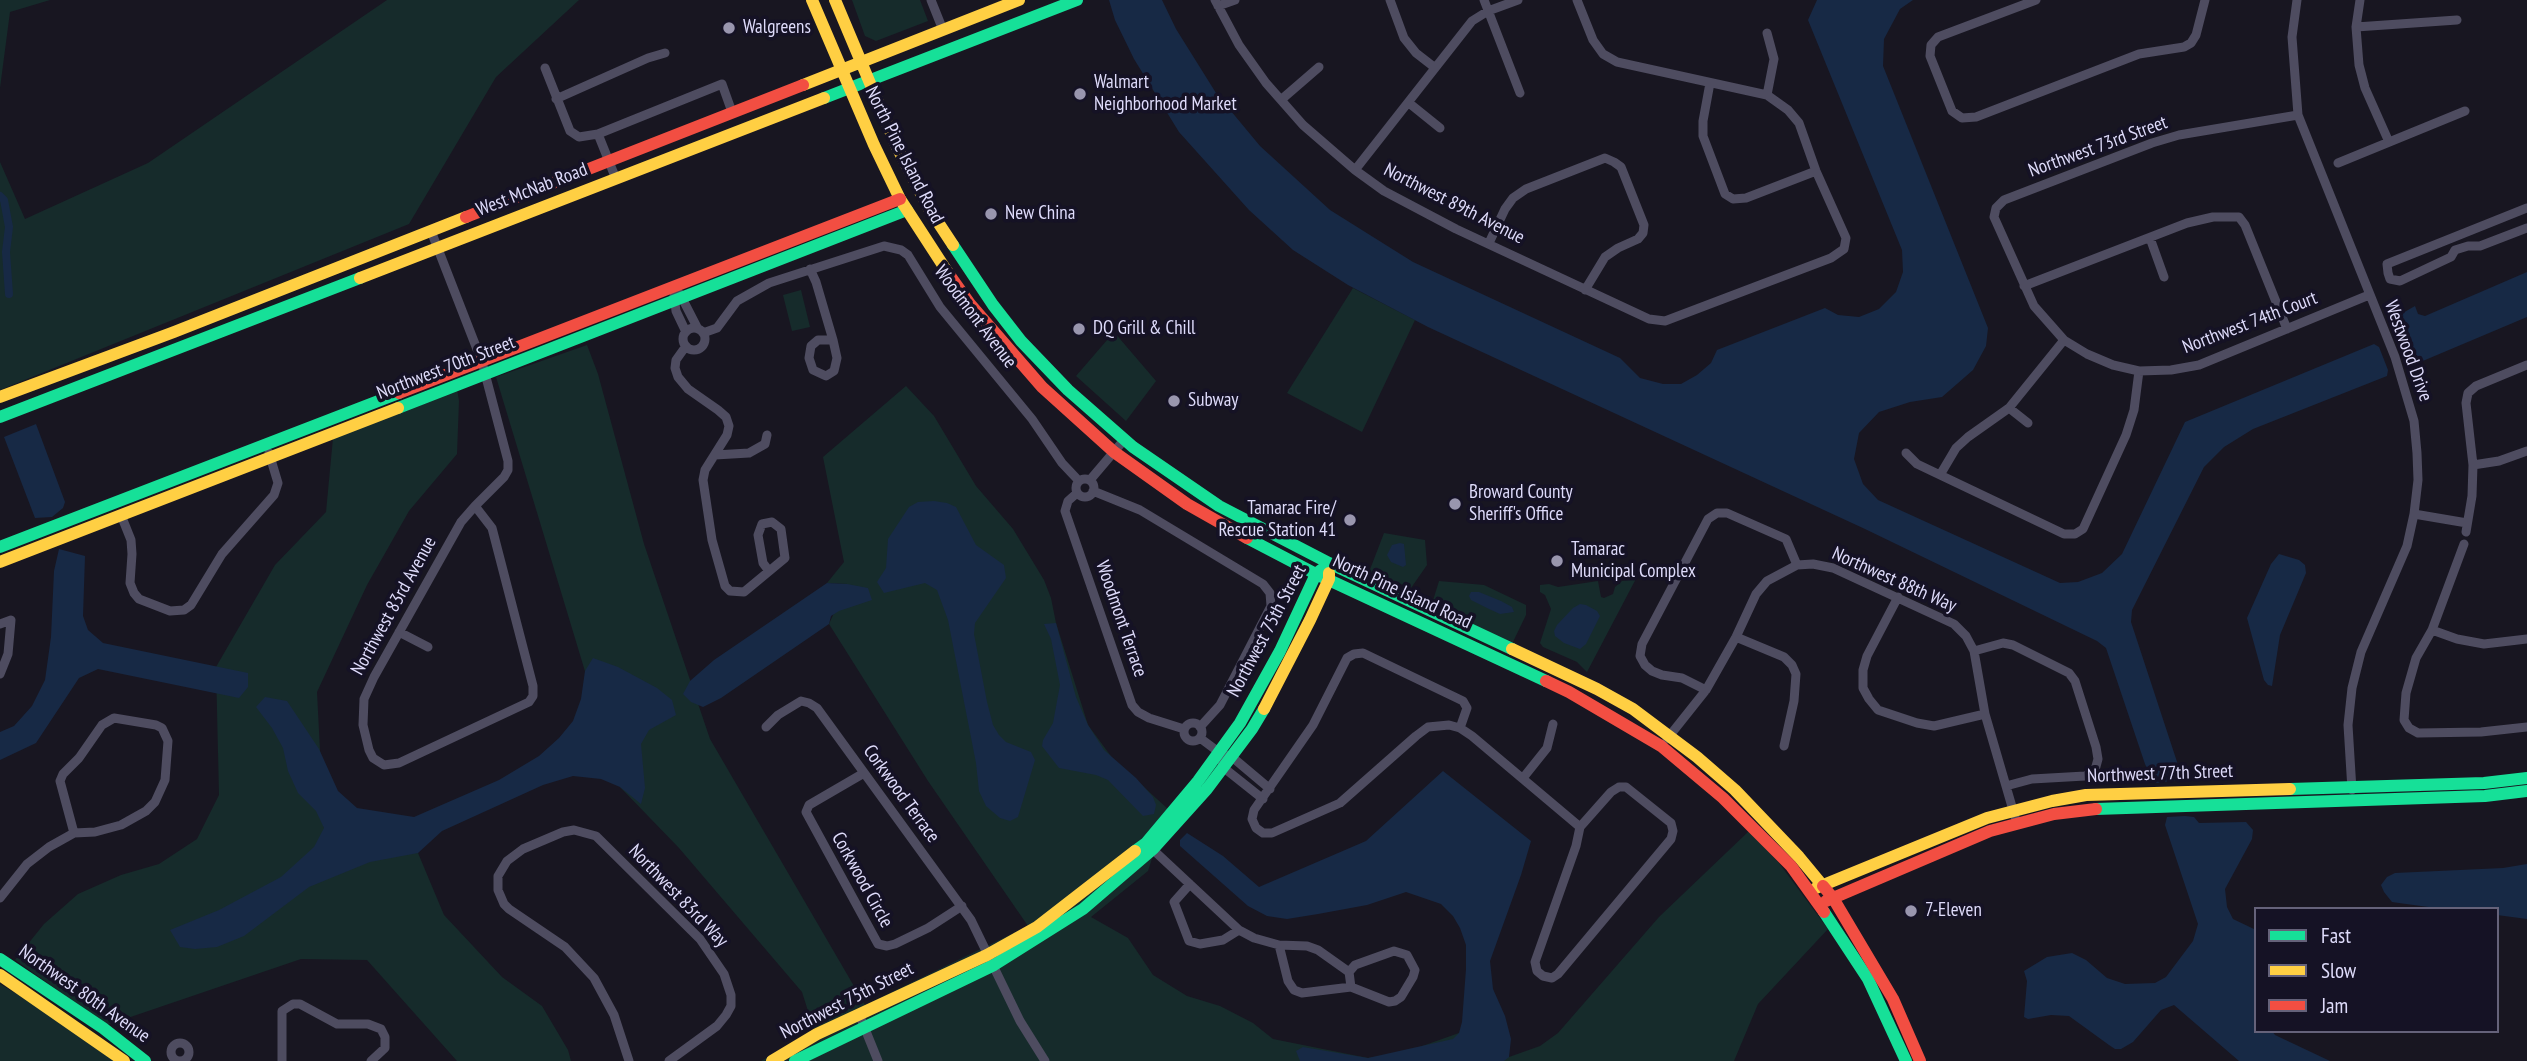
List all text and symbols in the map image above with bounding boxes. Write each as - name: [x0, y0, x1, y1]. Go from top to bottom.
- place label: Walgreens: [743, 17, 811, 39]
- marker: Walgreens: [721, 20, 737, 36]
- place label: Walmart Neighborhood Market: [1094, 72, 1237, 116]
- street label: North Pine Island Road: [860, 83, 948, 227]
- marker: Walmart Neighborhood Market: [1072, 86, 1088, 102]
- street label: Northwest 73rd Street: [2025, 111, 2171, 183]
- street label: West McNab Road: [473, 158, 591, 222]
- street label: Northwest 89th Avenue: [1380, 159, 1528, 249]
- place label: New China: [1005, 203, 1075, 225]
- marker: New China: [983, 206, 999, 222]
- street label: Woodmont Avenue: [929, 261, 1021, 373]
- street label: Northwest 74th Court: [2179, 287, 2321, 359]
- street label: Westwood Drive: [2379, 297, 2437, 405]
- place label: DQ Grill & Chill: [1093, 318, 1196, 340]
- marker: DQ Grill & Chill: [1071, 321, 1087, 337]
- street label: Northwest 70th Street: [374, 331, 518, 405]
- place label: Subway: [1188, 390, 1238, 412]
- marker: Subway: [1166, 393, 1182, 409]
- place label: Broward County Sheriff's Office: [1469, 482, 1573, 526]
- marker: Broward County Sheriff's Office: [1447, 496, 1463, 512]
- place label: Tamarac Fire/ Rescue Station 41: [1218, 498, 1336, 542]
- marker: Tamarac Fire/ Rescue Station 41: [1342, 512, 1358, 528]
- street label: Northwest 83rd Avenue: [346, 533, 442, 679]
- place label: Tamarac Municipal Complex: [1571, 539, 1696, 583]
- street label: Northwest 88th Way: [1828, 542, 1960, 618]
- street label: North Pine Island Road: [1329, 550, 1475, 634]
- marker: Tamarac Municipal Complex: [1549, 553, 1565, 569]
- street label: Woodmont Terrace: [1090, 558, 1152, 680]
- street label: Northwest 75th Street: [1223, 561, 1311, 701]
- street label: Corkwood Terrace: [858, 741, 944, 847]
- street label: Northwest 77th Street: [2087, 760, 2233, 788]
- street label: Corkwood Circle: [826, 828, 898, 932]
- street label: Northwest 83rd Way: [623, 840, 733, 952]
- place label: 7-Eleven: [1925, 900, 1982, 922]
- marker: 7-Eleven: [1903, 903, 1919, 919]
- legend: [2254, 907, 2499, 1033]
- text: Fast: [2321, 922, 2351, 949]
- street label: Northwest 80th Avenue: [14, 940, 154, 1048]
- text: Slow: [2321, 957, 2356, 984]
- street label: Northwest 75th Street: [777, 958, 917, 1044]
- text: Jam: [2321, 992, 2348, 1019]

